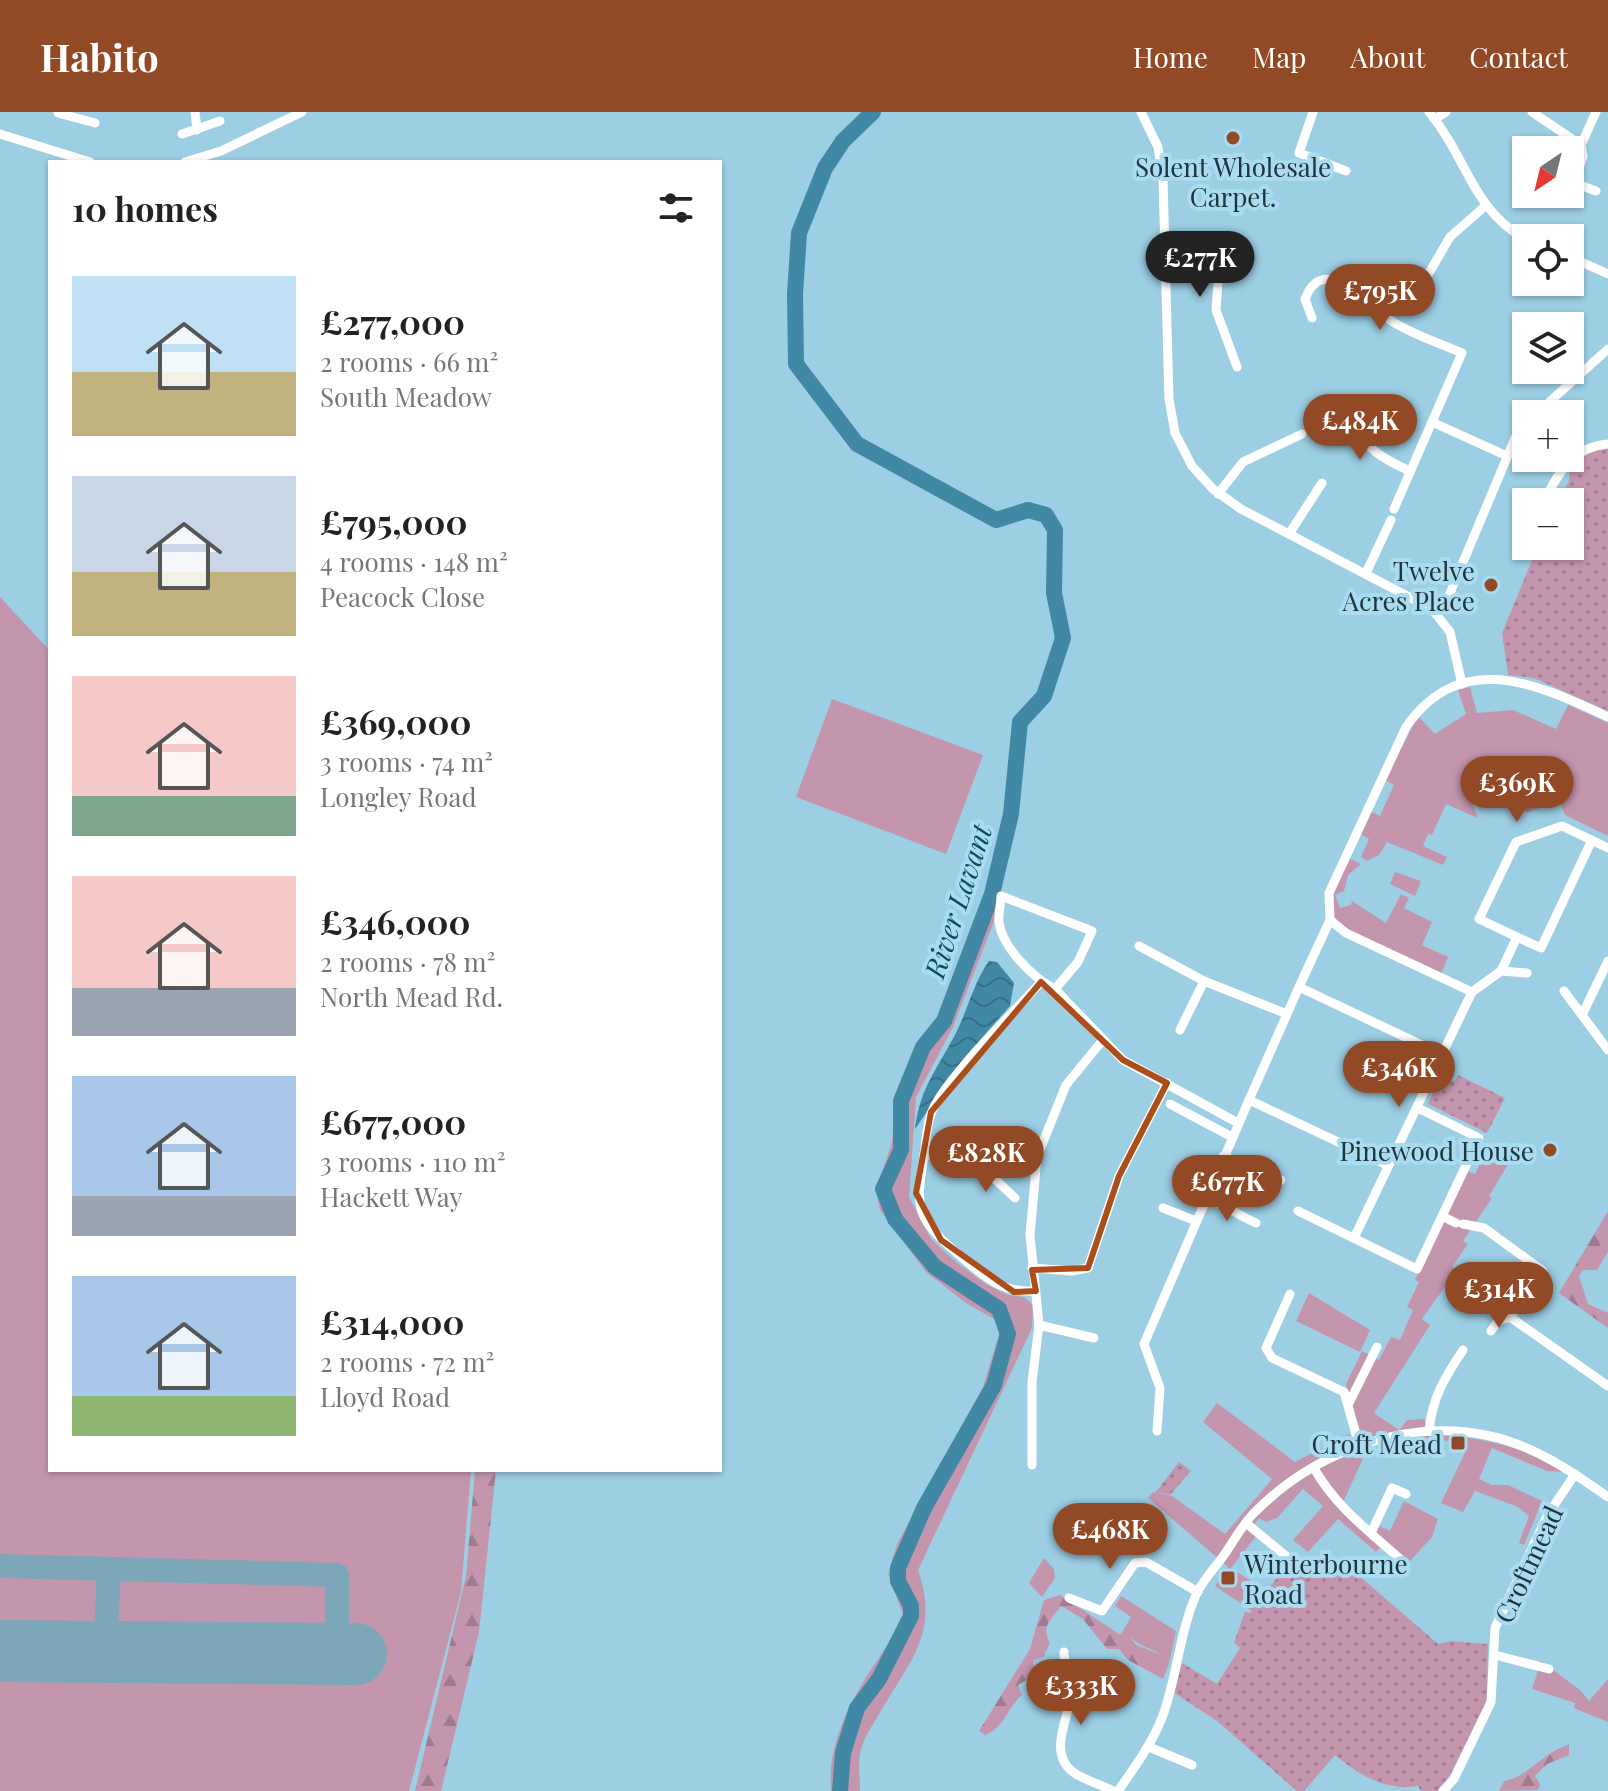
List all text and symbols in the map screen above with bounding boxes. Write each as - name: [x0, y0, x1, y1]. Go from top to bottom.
- text: Habito: [40, 31, 159, 82]
- text: Home: [1133, 38, 1208, 75]
- text: Map: [1252, 38, 1306, 75]
- text: About: [1350, 38, 1425, 75]
- text: Contact: [1469, 38, 1568, 75]
- marker: Solent Wholesale Carpet.: [1224, 129, 1242, 147]
- north arrow: [1512, 136, 1584, 208]
- map controls: [1512, 136, 1584, 560]
- place label: Solent Wholesale Carpet.: [1135, 149, 1331, 214]
- text: 10 homes: [72, 185, 218, 231]
- icon: filters: [654, 186, 698, 230]
- button: locate: [1512, 224, 1584, 296]
- pin: £277K: [1144, 231, 1256, 299]
- text: £277K: [1164, 239, 1236, 274]
- pin: £795K: [1324, 264, 1436, 332]
- text: £795K: [1343, 272, 1417, 307]
- text: £277,000: [320, 298, 465, 344]
- icon: home: [136, 308, 232, 404]
- button: layers: [1512, 312, 1584, 384]
- text: 2 rooms · 66 m²: [320, 344, 498, 379]
- text: South Meadow: [320, 379, 492, 414]
- pin: £484K: [1304, 394, 1416, 462]
- button: +: [1512, 400, 1584, 472]
- text: £484K: [1321, 402, 1399, 437]
- button: −: [1512, 488, 1584, 560]
- text: £795,000: [320, 498, 467, 544]
- icon: home: [136, 508, 232, 604]
- text: 4 rooms · 148 m²: [320, 544, 508, 579]
- place label: Twelve Acres Place: [1342, 553, 1475, 618]
- marker: Twelve Acres Place: [1482, 576, 1500, 594]
- text: Peacock Close: [320, 579, 485, 614]
- text: £369,000: [320, 698, 471, 744]
- icon: home: [136, 708, 232, 804]
- text: 3 rooms · 74 m²: [320, 744, 493, 779]
- pin: £369K: [1461, 756, 1573, 824]
- text: £369K: [1479, 764, 1555, 799]
- text: Longley Road: [320, 779, 477, 814]
- water label: River Lavant: [914, 818, 1000, 983]
- text: £346,000: [320, 898, 470, 944]
- icon: home: [136, 908, 232, 1004]
- text: 2 rooms · 78 m²: [320, 944, 495, 979]
- text: North Mead Rd.: [320, 979, 503, 1014]
- pin: £346K: [1343, 1041, 1455, 1109]
- text: £346K: [1361, 1049, 1437, 1084]
- text: £677,000: [320, 1098, 466, 1144]
- icon: home: [136, 1108, 232, 1204]
- pin: £828K: [930, 1126, 1042, 1194]
- place label: Pinewood House: [1339, 1133, 1534, 1168]
- text: £828K: [947, 1134, 1025, 1169]
- marker: Pinewood House: [1541, 1141, 1559, 1159]
- text: 3 rooms · 110 m²: [320, 1144, 505, 1179]
- pin: £677K: [1171, 1155, 1283, 1223]
- text: £677K: [1190, 1163, 1264, 1198]
- text: Hackett Way: [320, 1179, 463, 1214]
- pin: £314K: [1443, 1262, 1555, 1330]
- text: £314K: [1463, 1270, 1535, 1305]
- text: £314,000: [320, 1298, 464, 1344]
- icon: home: [136, 1308, 232, 1404]
- text: 2 rooms · 72 m²: [320, 1344, 494, 1379]
- text: Lloyd Road: [320, 1379, 450, 1414]
- place label: Croft Mead: [1312, 1426, 1442, 1461]
- marker: Croft Mead: [1449, 1434, 1467, 1452]
- street label: Croftmead: [1486, 1500, 1570, 1628]
- pin: £468K: [1054, 1503, 1166, 1571]
- text: £468K: [1071, 1511, 1149, 1546]
- place label: Winterbourne Road: [1243, 1546, 1408, 1611]
- marker: Winterbourne Road: [1219, 1569, 1237, 1587]
- pin: £333K: [1025, 1659, 1137, 1727]
- text: £333K: [1044, 1667, 1118, 1702]

